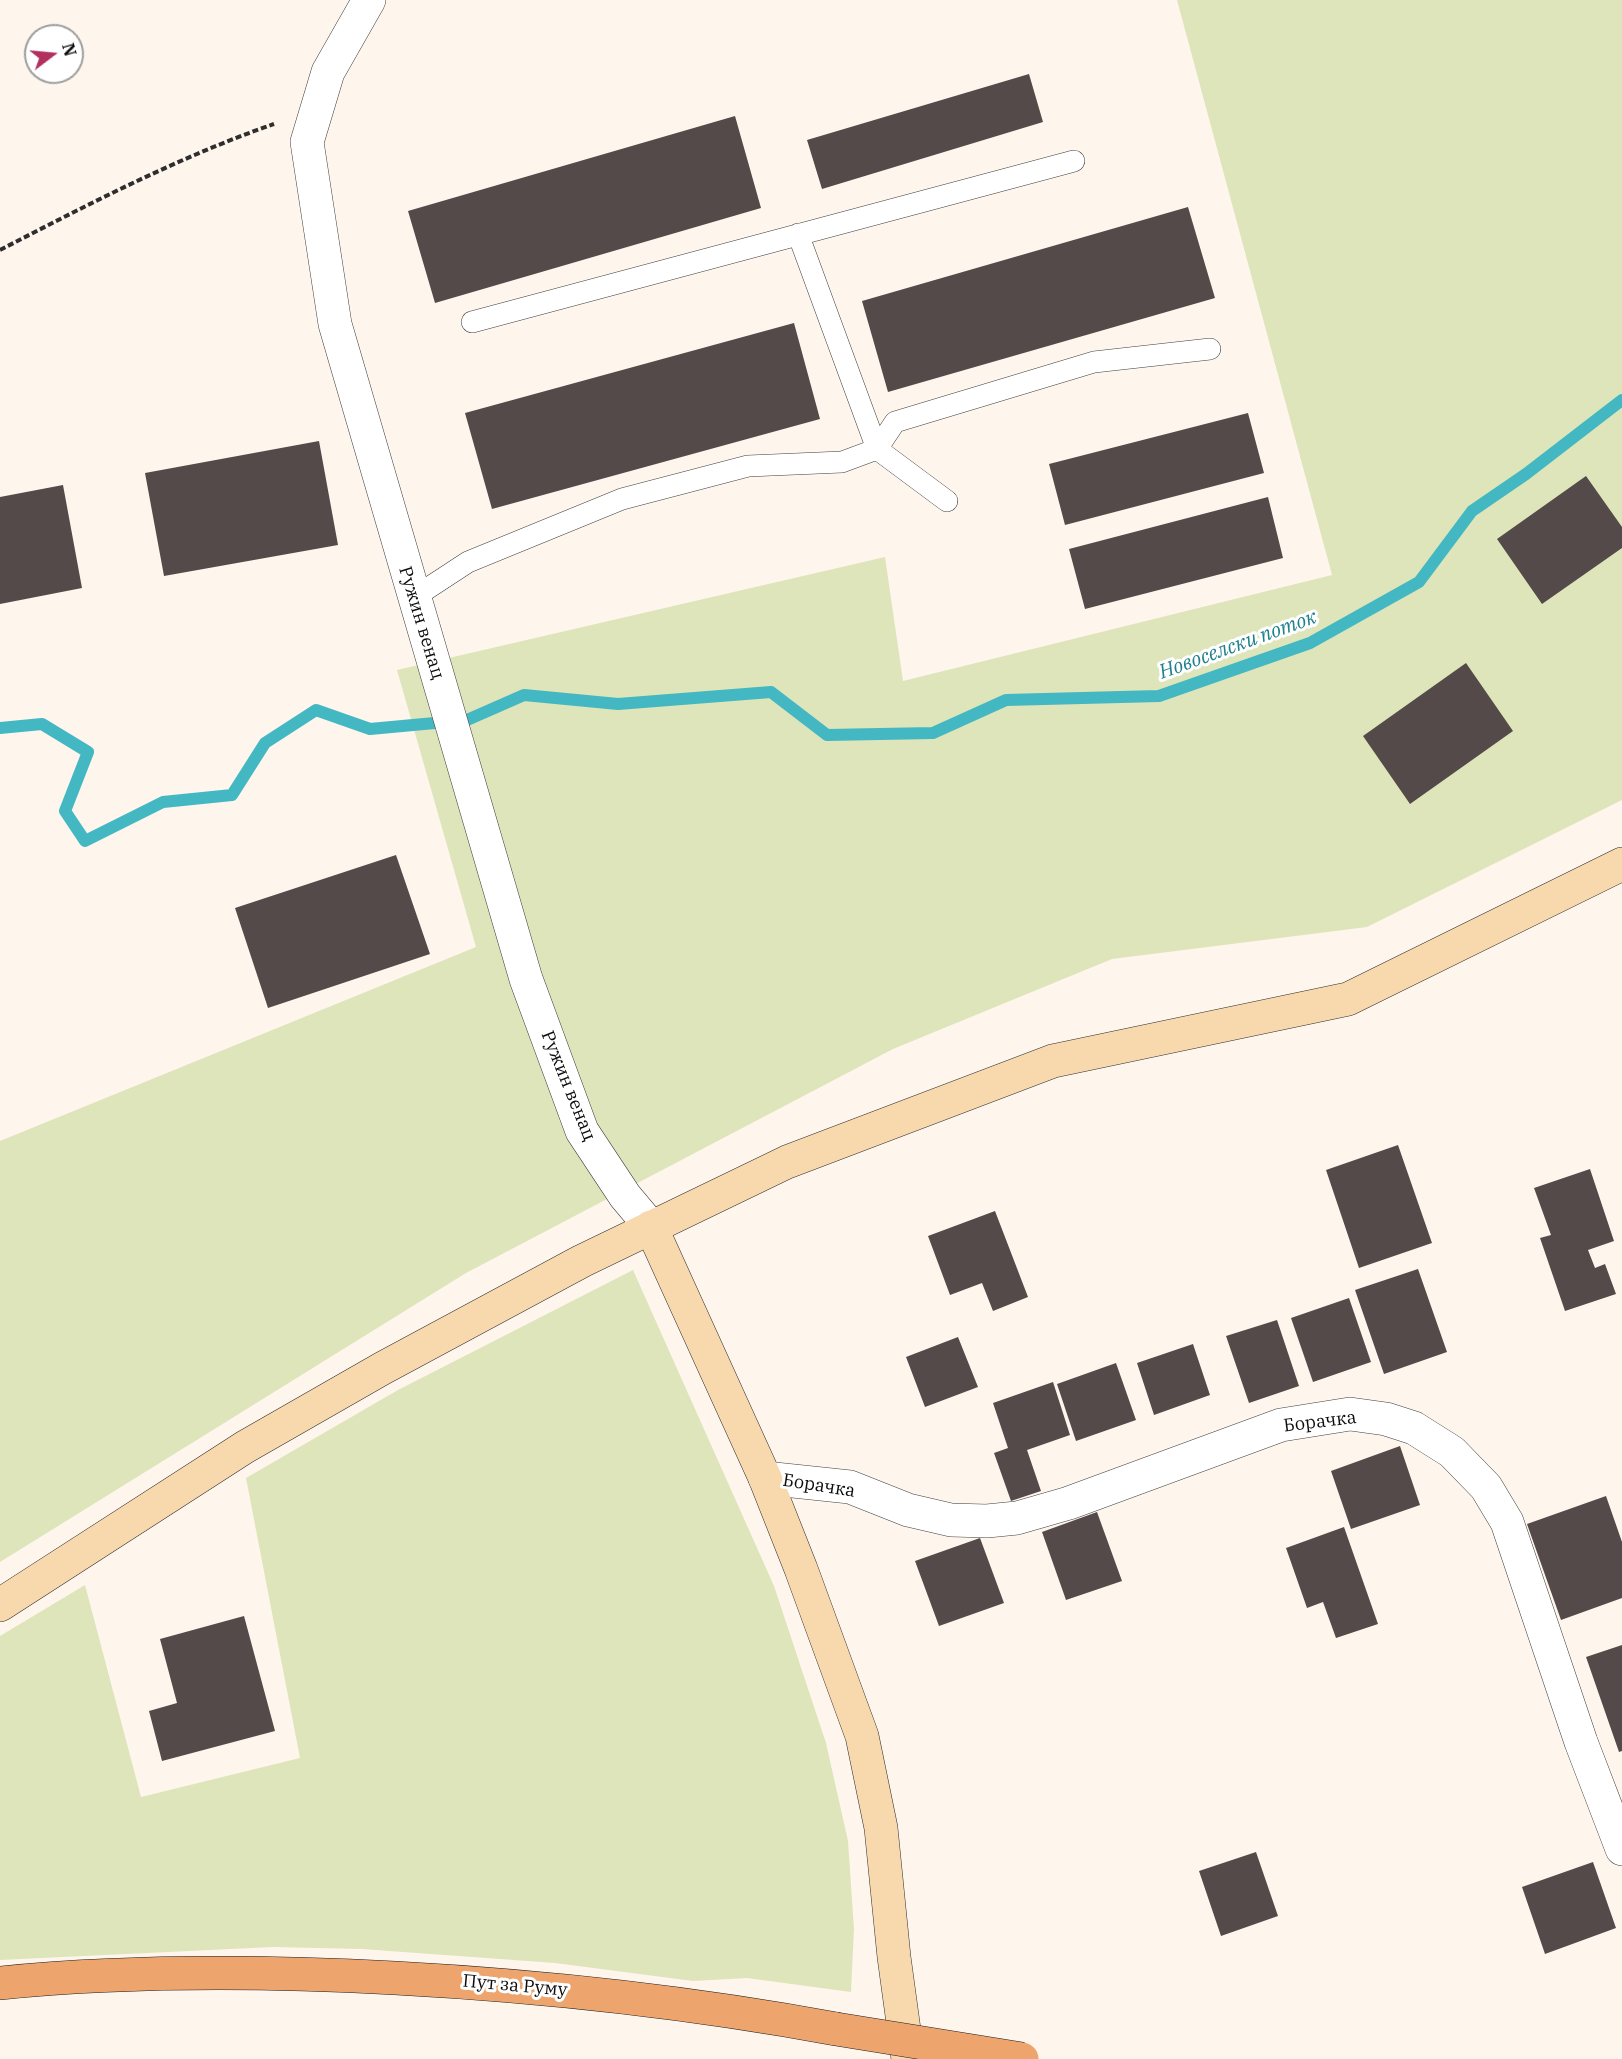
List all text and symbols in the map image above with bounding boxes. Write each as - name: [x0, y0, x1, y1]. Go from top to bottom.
- north arrow: [24, 24, 84, 84]
- text: N: [58, 41, 81, 58]
- street label: Ружин венац: [394, 564, 448, 682]
- water label: Новоселски поток: [1156, 605, 1320, 685]
- street label: Ружин венац: [536, 1028, 600, 1144]
- street label: Борачка: [1282, 1407, 1358, 1437]
- street label: Борачка: [781, 1470, 857, 1502]
- street label: Пут за Руму: [462, 1971, 568, 2001]

